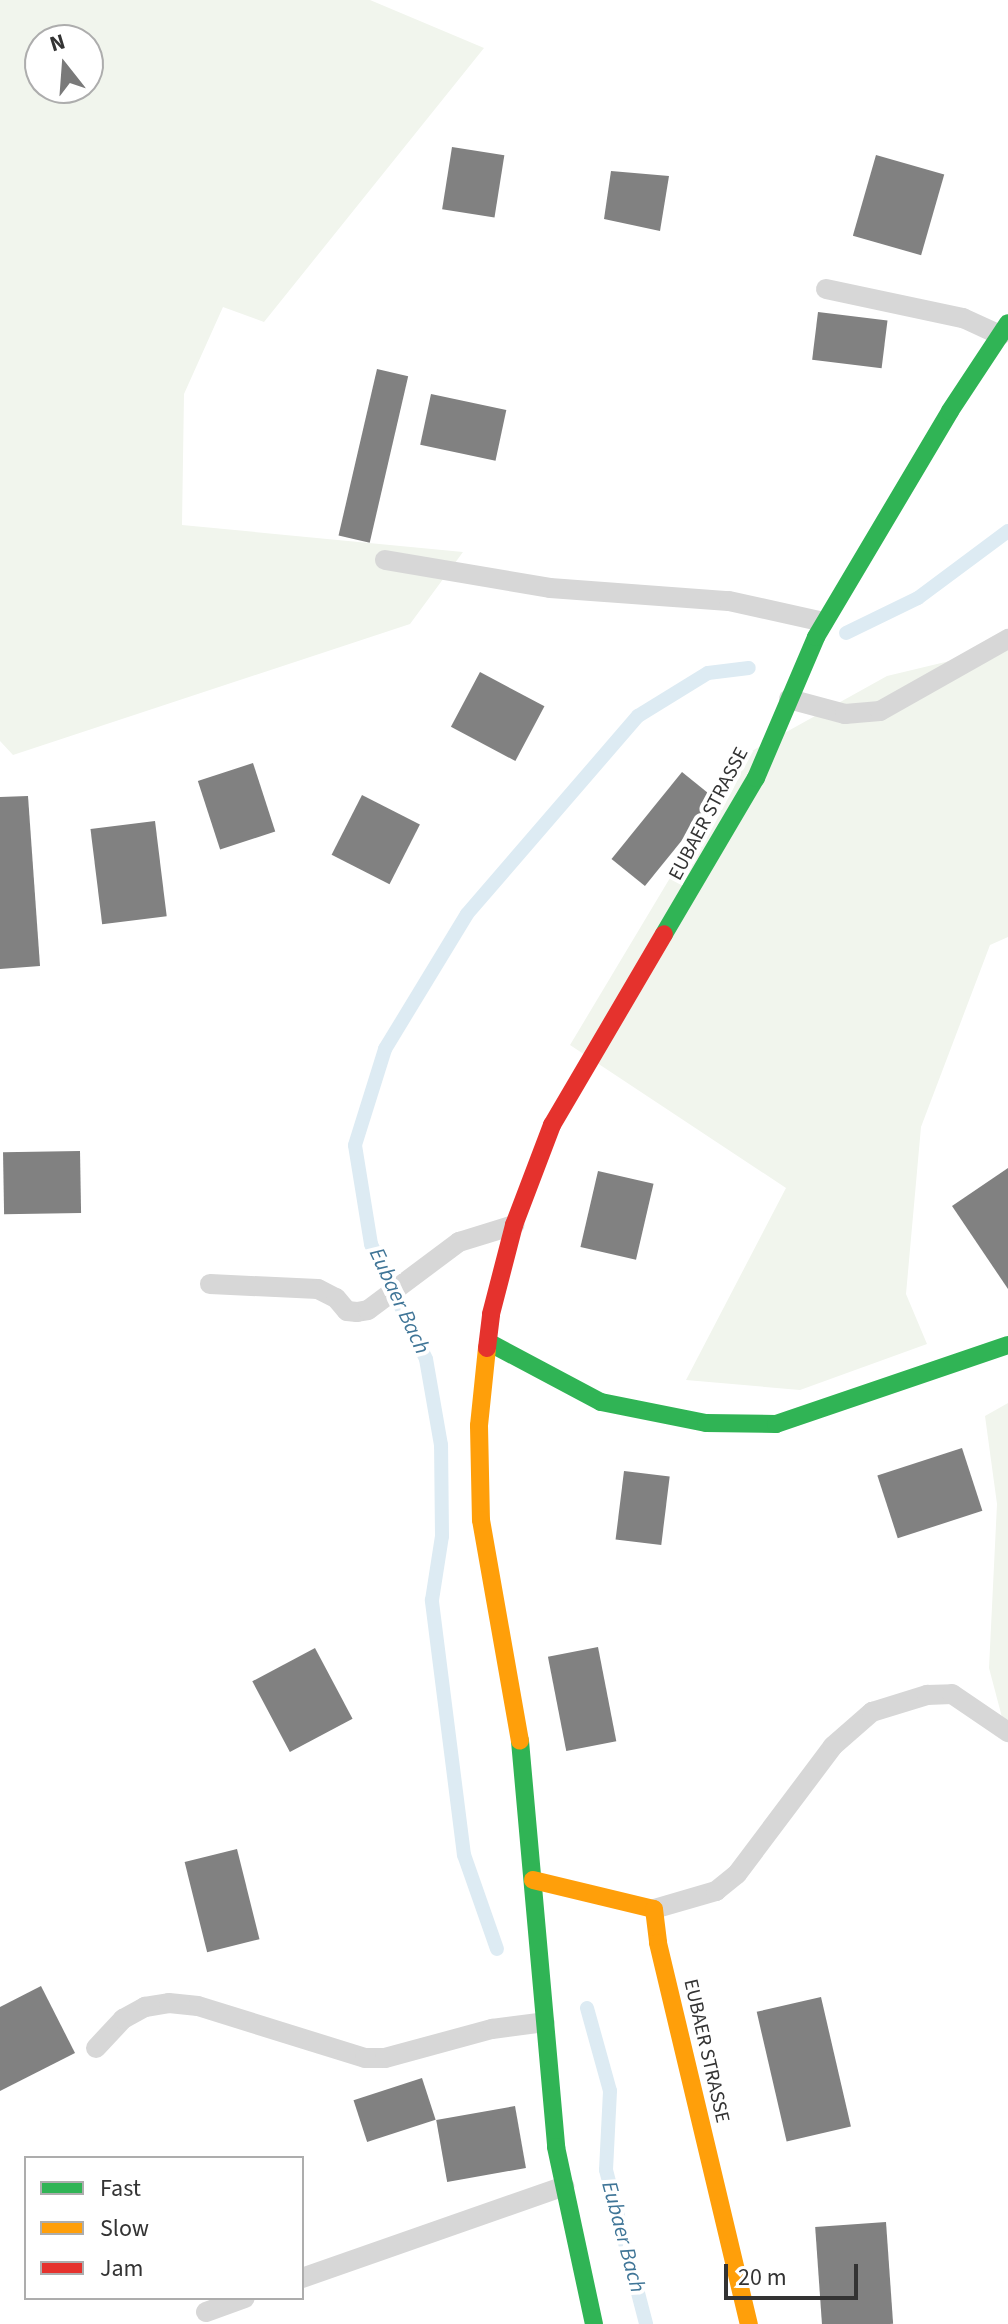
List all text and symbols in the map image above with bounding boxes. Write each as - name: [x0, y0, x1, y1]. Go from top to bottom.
- north arrow: [24, 24, 104, 104]
- text: N: [46, 26, 69, 60]
- street label: EUBAER STRASSE: [664, 744, 754, 884]
- water label: Eubaer Bach: [363, 1244, 435, 1358]
- street label: EUBAER STRASSE: [678, 1977, 734, 2125]
- legend: [24, 2156, 304, 2300]
- text: Fast: [100, 2171, 141, 2206]
- water label: Eubaer Bach: [595, 2179, 651, 2295]
- text: Slow: [100, 2211, 149, 2246]
- scale bar: [728, 2248, 862, 2298]
- text: Jam: [100, 2251, 144, 2286]
- text: 20 m: [738, 2260, 787, 2295]

